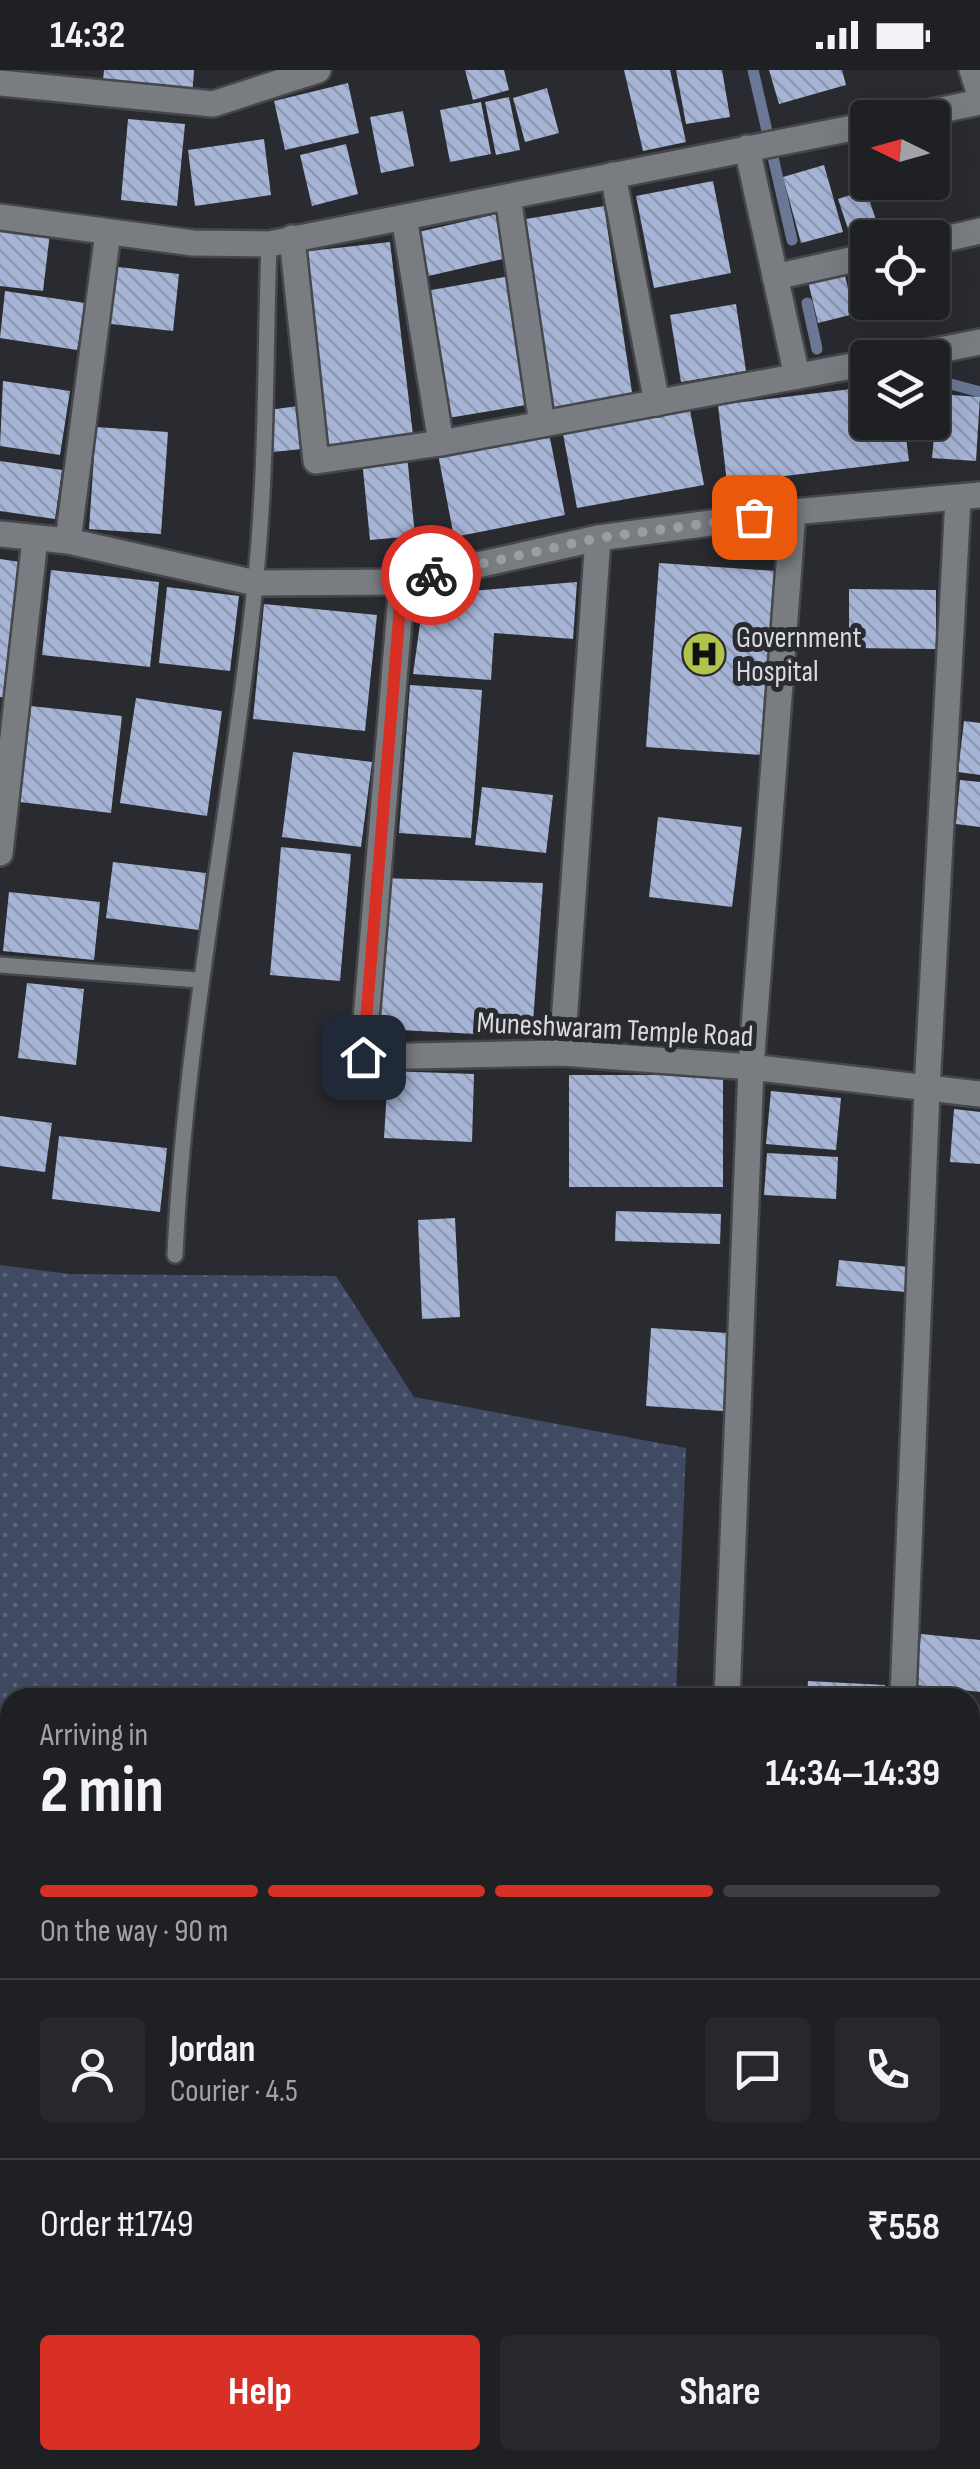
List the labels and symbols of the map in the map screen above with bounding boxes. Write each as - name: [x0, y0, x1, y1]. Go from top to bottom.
- north arrow: [850, 100, 950, 200]
- pin: [712, 475, 797, 560]
- courier: [381, 525, 481, 625]
- place label: Government Hospital: [736, 620, 862, 690]
- hospital icon: Government Hospital: [681, 631, 727, 677]
- street label: Muneshwaram Temple Road: [476, 1005, 754, 1055]
- pin: [321, 1015, 406, 1100]

